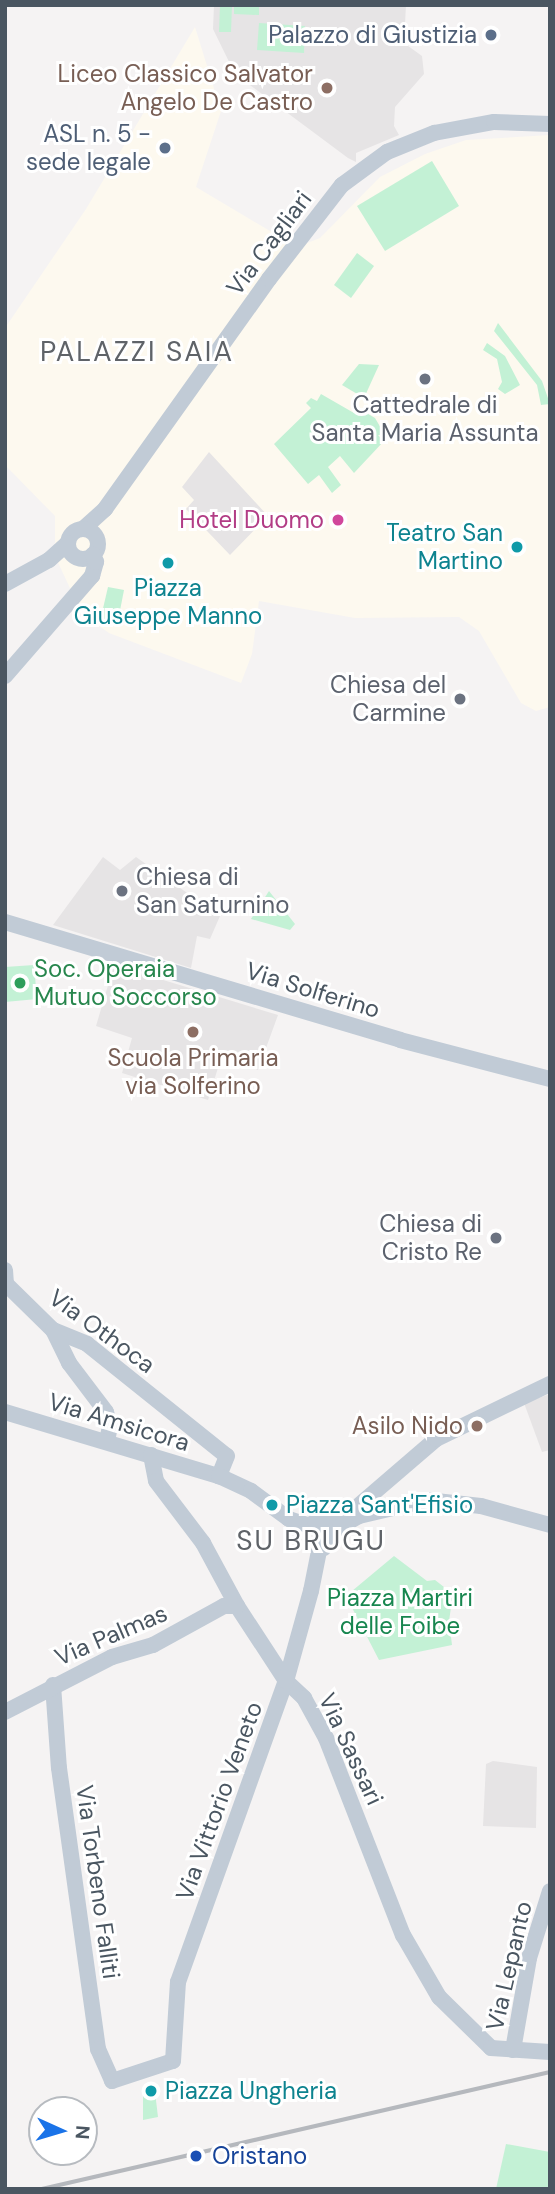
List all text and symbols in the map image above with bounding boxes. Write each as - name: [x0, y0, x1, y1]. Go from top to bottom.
- place label: Palazzo di Giustizia: [268, 21, 477, 49]
- marker: Palazzo di Giustizia: [483, 27, 499, 43]
- place label: Liceo Classico Salvator Angelo De Castro: [58, 60, 313, 116]
- marker: Liceo Classico Salvator Angelo De Castro: [319, 80, 335, 96]
- place label: ASL n. 5 - sede legale: [26, 120, 151, 176]
- marker: ASL n. 5 - sede legale: [157, 140, 173, 156]
- street label: Via Cagliari: [220, 185, 318, 301]
- district label: PALAZZI SAIA: [42, 335, 232, 369]
- marker: Cattedrale di Santa Maria Assunta: [417, 371, 433, 387]
- place label: Cattedrale di Santa Maria Assunta: [312, 391, 538, 447]
- place label: Hotel Duomo: [179, 506, 324, 534]
- marker: Hotel Duomo: [330, 512, 346, 528]
- place label: Teatro San Martino: [386, 519, 503, 575]
- marker: Teatro San Martino: [509, 539, 525, 555]
- marker: Piazza Giuseppe Manno: [160, 555, 176, 571]
- place label: Piazza Giuseppe Manno: [74, 574, 262, 630]
- place label: Chiesa del Carmine: [330, 671, 446, 727]
- marker: Chiesa del Carmine: [452, 691, 468, 707]
- place label: Chiesa di San Saturnino: [136, 863, 289, 919]
- marker: Chiesa di San Saturnino: [114, 883, 130, 899]
- place label: Soc. Operaia Mutuo Soccorso: [34, 955, 217, 1011]
- street label: Via Solferino: [242, 956, 384, 1024]
- marker: Soc. Operaia Mutuo Soccorso: [12, 975, 28, 991]
- marker: Scuola Primaria via Solferino: [185, 1024, 201, 1040]
- place label: Scuola Primaria via Solferino: [107, 1044, 279, 1100]
- place label: Chiesa di Cristo Re: [379, 1210, 482, 1266]
- marker: Chiesa di Cristo Re: [488, 1230, 504, 1246]
- street label: Via Othoca: [43, 1283, 161, 1379]
- street label: Via Amsicora: [45, 1387, 193, 1457]
- place label: Asilo Nido: [352, 1412, 463, 1440]
- marker: Asilo Nido: [469, 1418, 485, 1434]
- place label: Piazza Sant'Efisio: [286, 1491, 473, 1519]
- marker: Piazza Sant'Efisio: [264, 1497, 280, 1513]
- district label: SU BRUGU: [237, 1524, 385, 1558]
- park label: Piazza Martiri delle Foibe: [327, 1584, 473, 1640]
- street label: Via Palmas: [50, 1598, 172, 1672]
- street label: Via Sassari: [313, 1689, 389, 1809]
- street label: Via Vittorio Veneto: [170, 1698, 268, 1904]
- street label: Via Torbeno Falliti: [70, 1783, 126, 1981]
- street label: Via Lepanto: [480, 1898, 538, 2034]
- place label: Piazza Ungheria: [165, 2077, 337, 2105]
- marker: Piazza Ungheria: [143, 2083, 159, 2099]
- north arrow: [28, 2096, 98, 2166]
- text: N: [70, 2125, 95, 2140]
- place label: Oristano: [212, 2142, 307, 2170]
- marker: Oristano: [186, 2146, 206, 2166]

